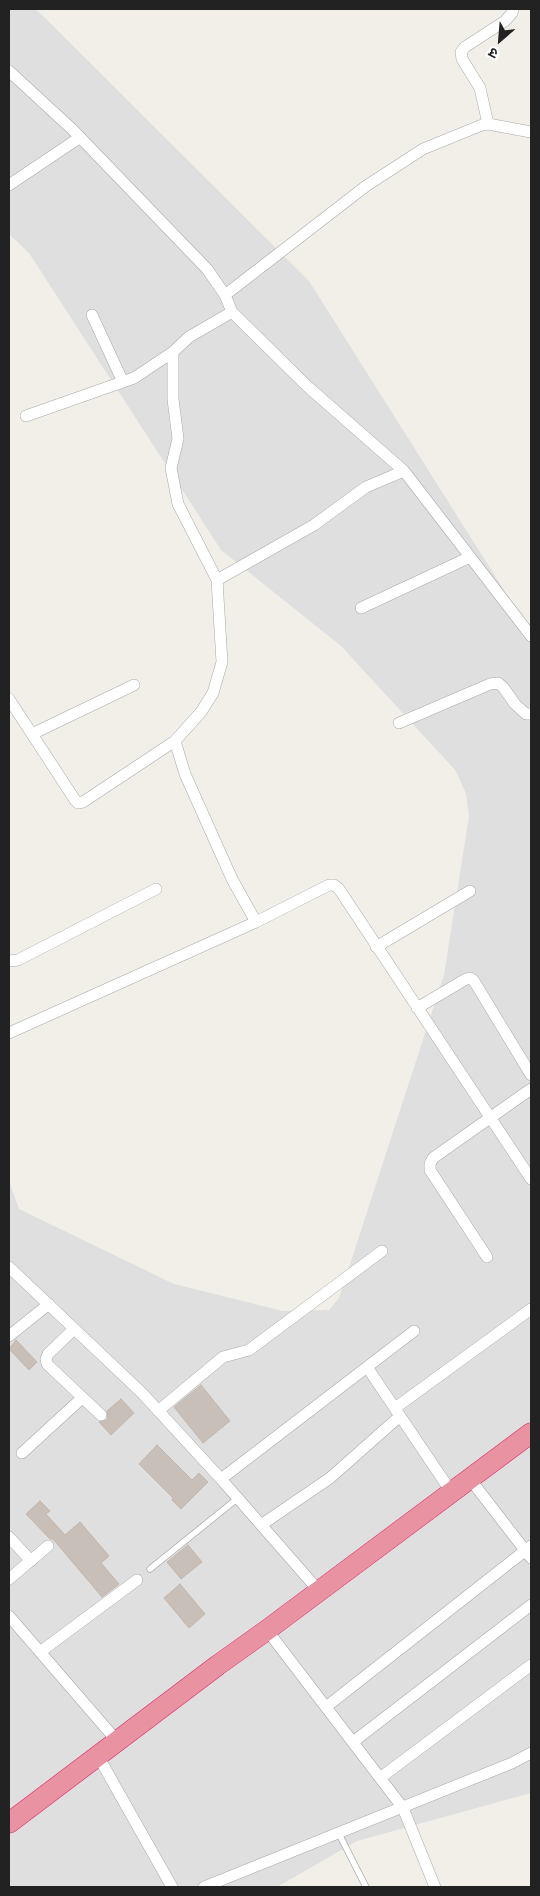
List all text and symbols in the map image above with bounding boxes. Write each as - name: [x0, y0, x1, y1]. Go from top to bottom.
- north arrow: [475, 15, 525, 65]
- text: उ: [486, 44, 500, 62]

